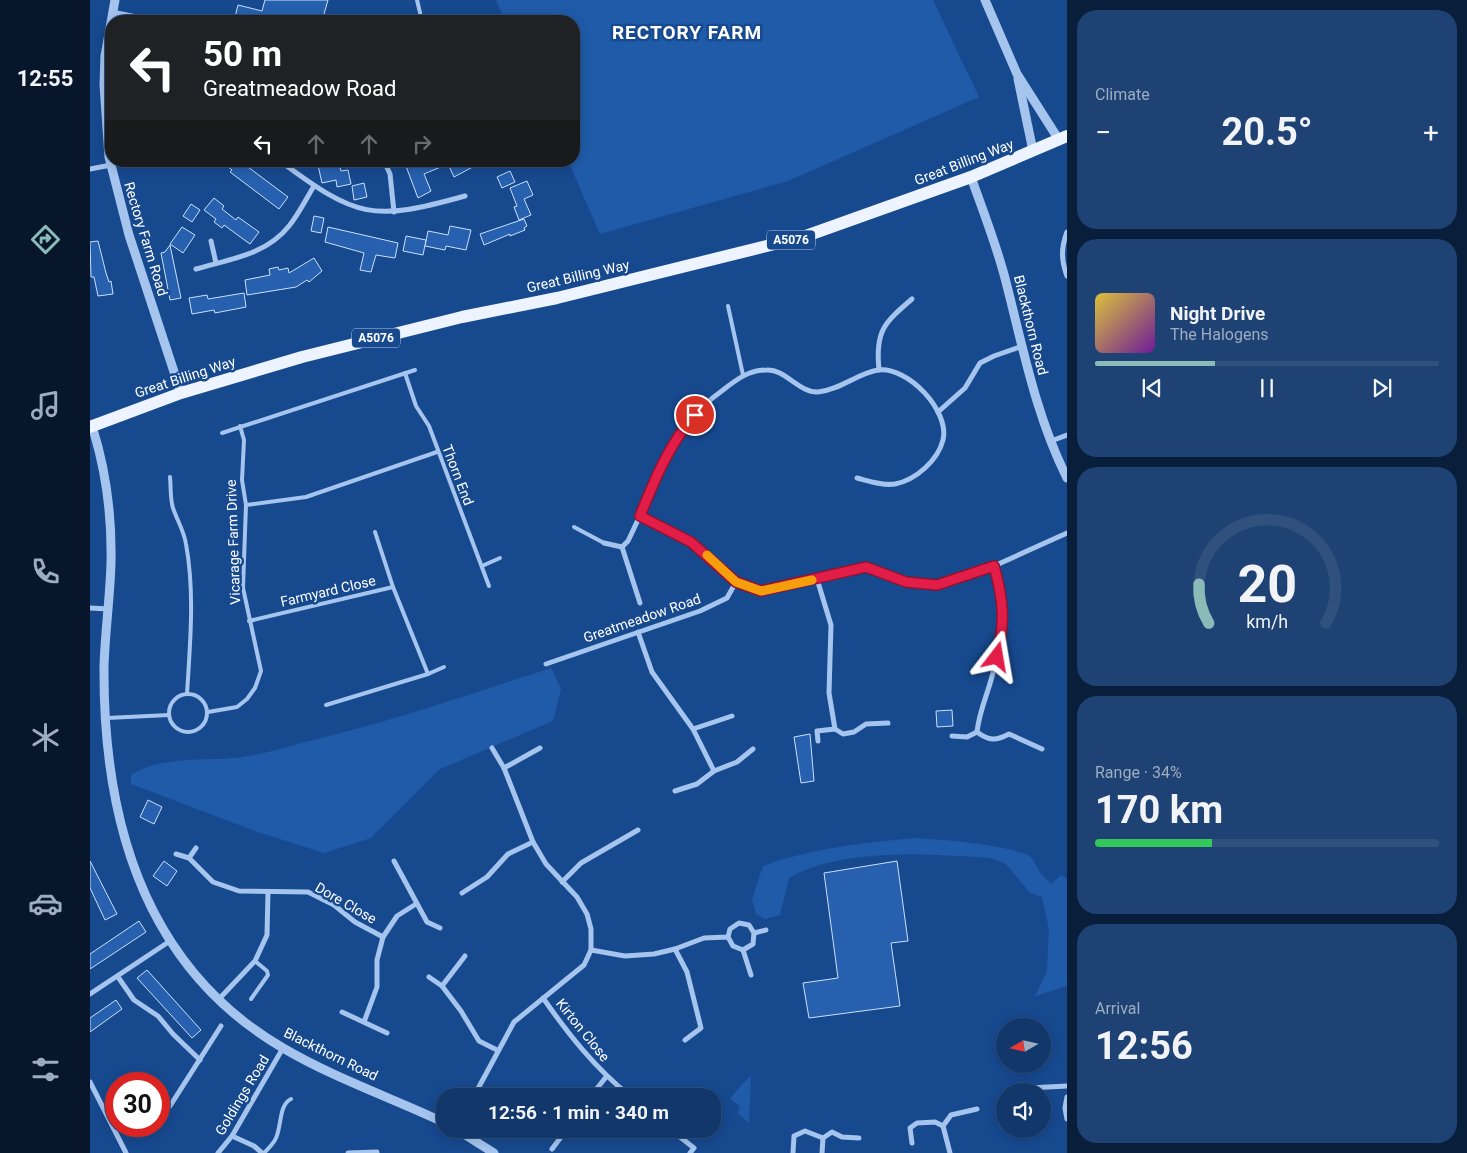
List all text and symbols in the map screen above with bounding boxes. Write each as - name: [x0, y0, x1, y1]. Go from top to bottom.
- district label: RECTORY FARM: [612, 21, 762, 44]
- text: 50 m: [203, 34, 282, 75]
- icon: left: [120, 35, 185, 100]
- text: 12:55: [17, 66, 73, 91]
- text: Greatmeadow Road: [203, 76, 396, 101]
- text: Climate: [1095, 85, 1150, 104]
- text: 20.5°: [1221, 110, 1313, 154]
- text: −: [1095, 116, 1111, 149]
- text: +: [1423, 116, 1439, 149]
- icon: left: [249, 130, 277, 158]
- icon: ahead: [302, 130, 330, 158]
- icon: ahead: [355, 130, 383, 158]
- icon: right: [408, 130, 436, 158]
- street label: Great Billing Way: [912, 136, 1016, 188]
- street label: Rectory Farm Road: [121, 180, 171, 298]
- icon: directions: [28, 222, 63, 257]
- road number: A5076: [767, 230, 815, 250]
- street label: Great Billing Way: [525, 256, 631, 296]
- street label: Blackthorn Road: [1011, 273, 1051, 377]
- text: Night Drive: [1170, 302, 1265, 325]
- text: The Halogens: [1170, 325, 1269, 344]
- road number: A5076: [352, 328, 400, 348]
- street label: Great Billing Way: [133, 353, 238, 401]
- icon: previous: [1138, 374, 1166, 402]
- icon: pause: [1253, 374, 1281, 402]
- icon: next: [1368, 374, 1396, 402]
- icon: music: [28, 388, 63, 423]
- pin: [674, 394, 716, 436]
- icon: arrive: [681, 401, 709, 429]
- street label: Thorn End: [439, 442, 477, 508]
- street label: Vicarage Farm Drive: [223, 479, 243, 605]
- icon: phone: [28, 554, 63, 589]
- text: 20: [1237, 554, 1297, 615]
- street label: Farmyard Close: [279, 572, 377, 610]
- street label: Greatmeadow Road: [581, 590, 703, 646]
- text: km/h: [1246, 611, 1288, 632]
- position arrow: [970, 630, 1022, 682]
- icon: climate: [28, 720, 63, 755]
- text: Range · 34%: [1095, 763, 1182, 782]
- text: 170 km: [1095, 788, 1223, 832]
- street label: Dore Close: [313, 879, 379, 927]
- icon: car: [28, 886, 63, 921]
- street label: Kirton Close: [553, 995, 613, 1065]
- text: Arrival: [1095, 999, 1140, 1018]
- north arrow: [996, 1018, 1051, 1072]
- map controls: [996, 1018, 1051, 1138]
- street label: Blackthorn Road: [281, 1024, 381, 1084]
- text: 12:56: [1095, 1024, 1193, 1068]
- icon: filters: [28, 1052, 63, 1087]
- street label: Goldings Road: [212, 1052, 272, 1138]
- speed limit sign: 30: [105, 1072, 170, 1137]
- button: sound: [996, 1083, 1051, 1138]
- text: 12:56 · 1 min · 340 m: [488, 1101, 669, 1124]

